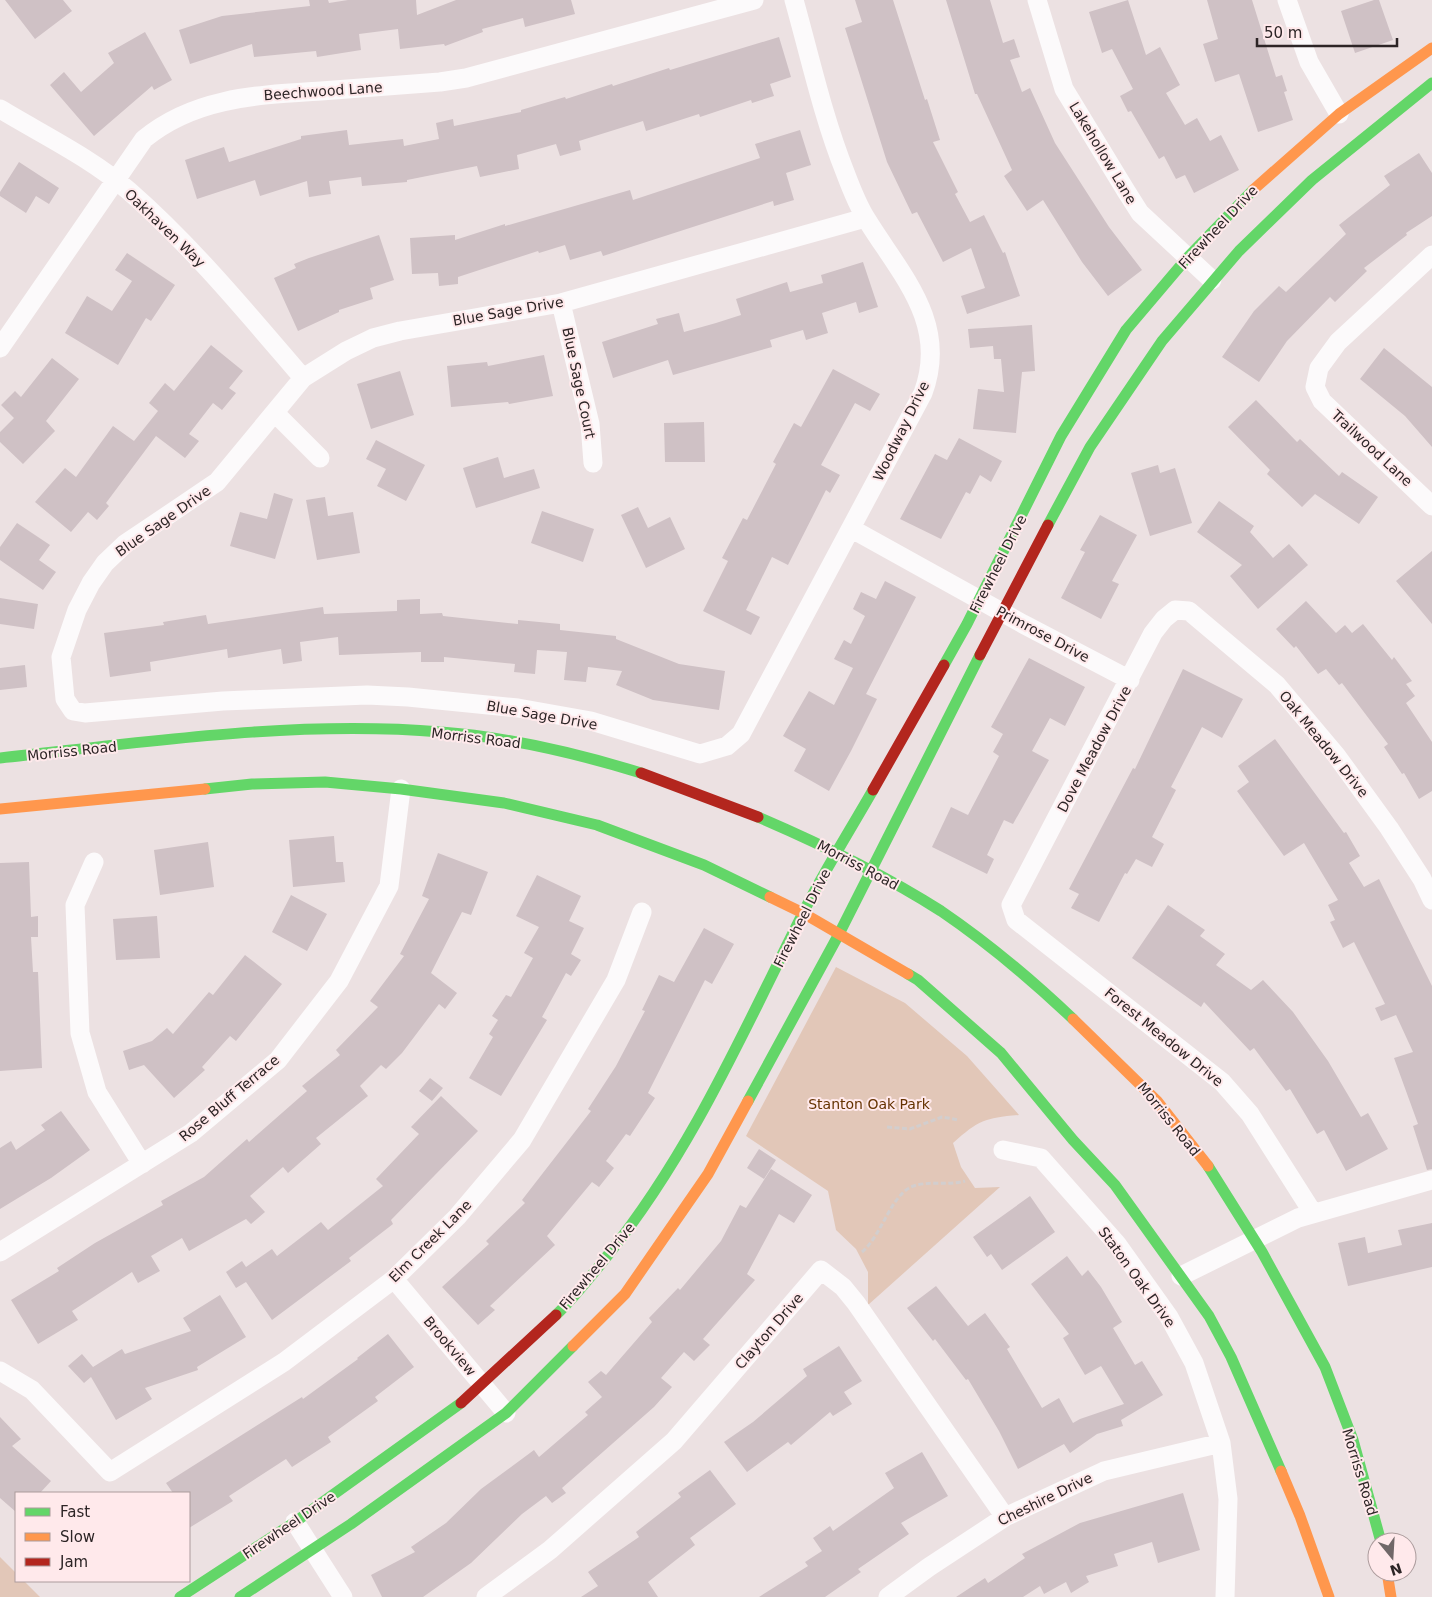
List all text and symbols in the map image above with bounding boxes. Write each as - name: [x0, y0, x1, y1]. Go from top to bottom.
- scale bar: [1257, 15, 1397, 47]
- text: 50 m: [1264, 24, 1302, 42]
- street label: Beechwood Lane: [263, 79, 383, 103]
- street label: Lakehollow Lane: [1066, 99, 1140, 207]
- street label: Firewheel Drive: [1175, 182, 1261, 272]
- street label: Oakhaven Way: [122, 186, 208, 270]
- street label: Blue Sage Drive: [451, 293, 565, 329]
- street label: Blue Sage Court: [559, 326, 599, 441]
- street label: Woodway Drive: [870, 378, 932, 484]
- street label: Trailwood Lane: [1328, 406, 1416, 489]
- street label: Blue Sage Drive: [112, 482, 214, 560]
- street label: Firewheel Drive: [966, 512, 1030, 616]
- street label: Primrose Drive: [994, 603, 1092, 665]
- street label: Dove Meadow Drive: [1054, 683, 1134, 815]
- street label: Oak Meadow Drive: [1276, 688, 1372, 800]
- street label: Blue Sage Drive: [485, 697, 599, 733]
- street label: Morriss Road: [430, 725, 522, 751]
- street label: Morriss Road: [26, 738, 118, 764]
- street label: Morriss Road: [815, 837, 901, 893]
- street label: Firewheel Drive: [770, 866, 834, 970]
- street label: Forest Meadow Drive: [1102, 984, 1226, 1090]
- street label: Rose Bluff Terrace: [176, 1052, 282, 1144]
- street label: Morriss Road: [1134, 1079, 1204, 1159]
- park label: Stanton Oak Park: [808, 1096, 931, 1112]
- street label: Elm Creek Lane: [386, 1197, 474, 1285]
- street label: Firewheel Drive: [556, 1219, 638, 1313]
- street label: Staton Oak Drive: [1095, 1224, 1179, 1330]
- street label: Clayton Drive: [732, 1290, 806, 1372]
- street label: Brookview: [421, 1313, 479, 1379]
- street label: Morriss Road: [1339, 1427, 1381, 1517]
- street label: Cheshire Drive: [995, 1469, 1095, 1529]
- street label: Firewheel Drive: [240, 1488, 338, 1562]
- legend: [15, 1492, 190, 1582]
- text: Fast: [60, 1503, 90, 1521]
- text: Slow: [60, 1528, 95, 1546]
- north arrow: [1367, 1532, 1417, 1582]
- text: Jam: [59, 1553, 88, 1571]
- text: N: [1388, 1560, 1404, 1579]

